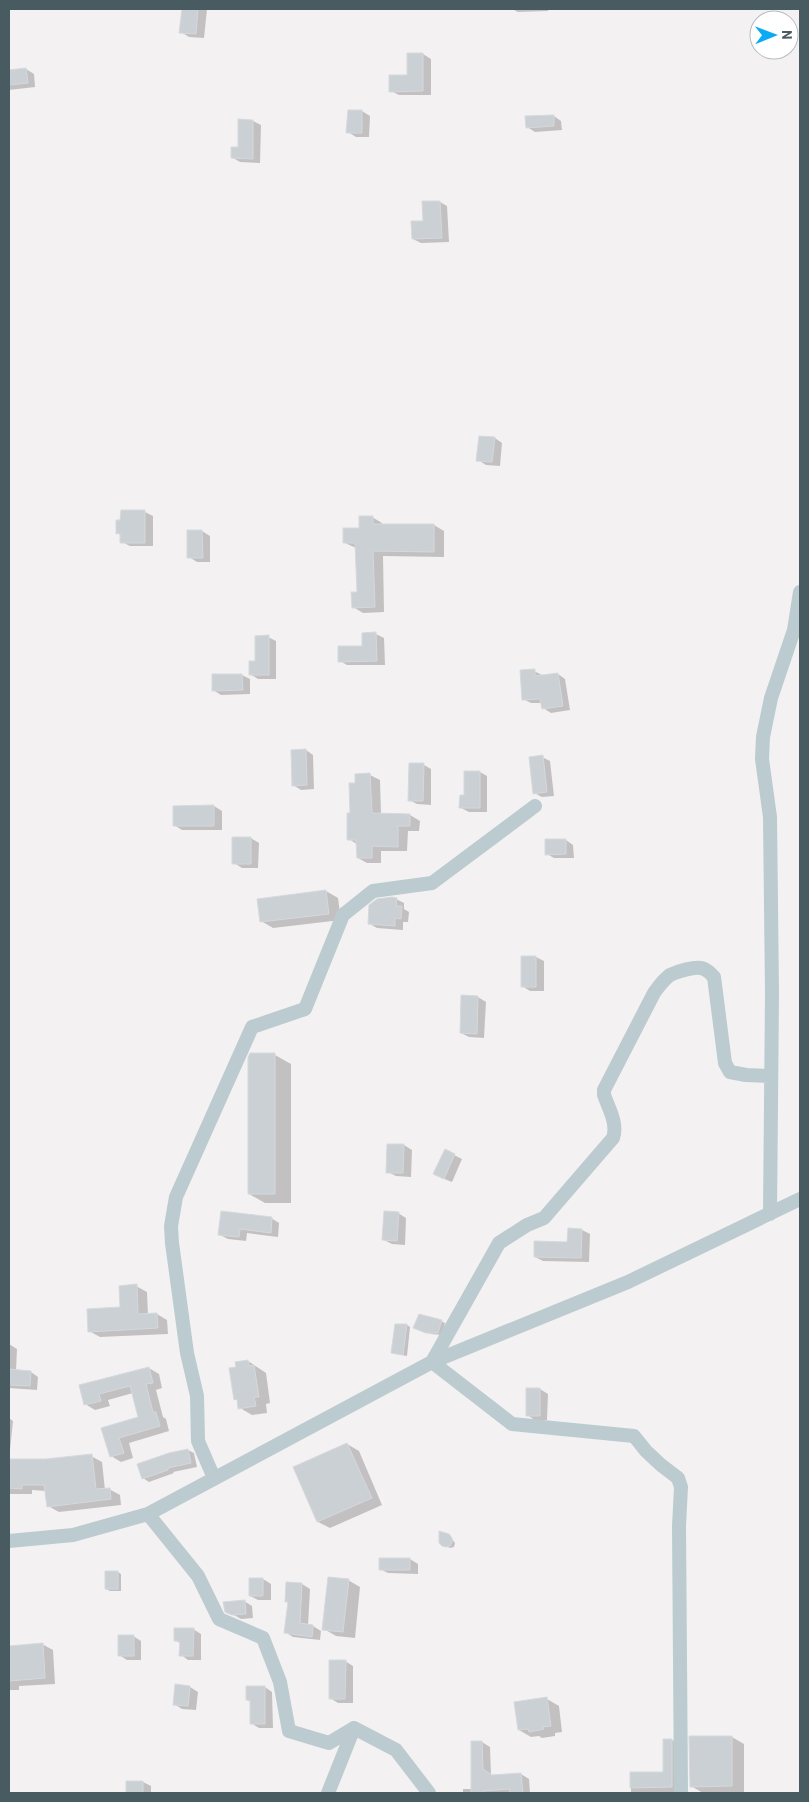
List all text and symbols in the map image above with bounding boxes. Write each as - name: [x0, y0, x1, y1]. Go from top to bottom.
- north arrow: [749, 10, 799, 60]
- text: N: [779, 30, 796, 40]

